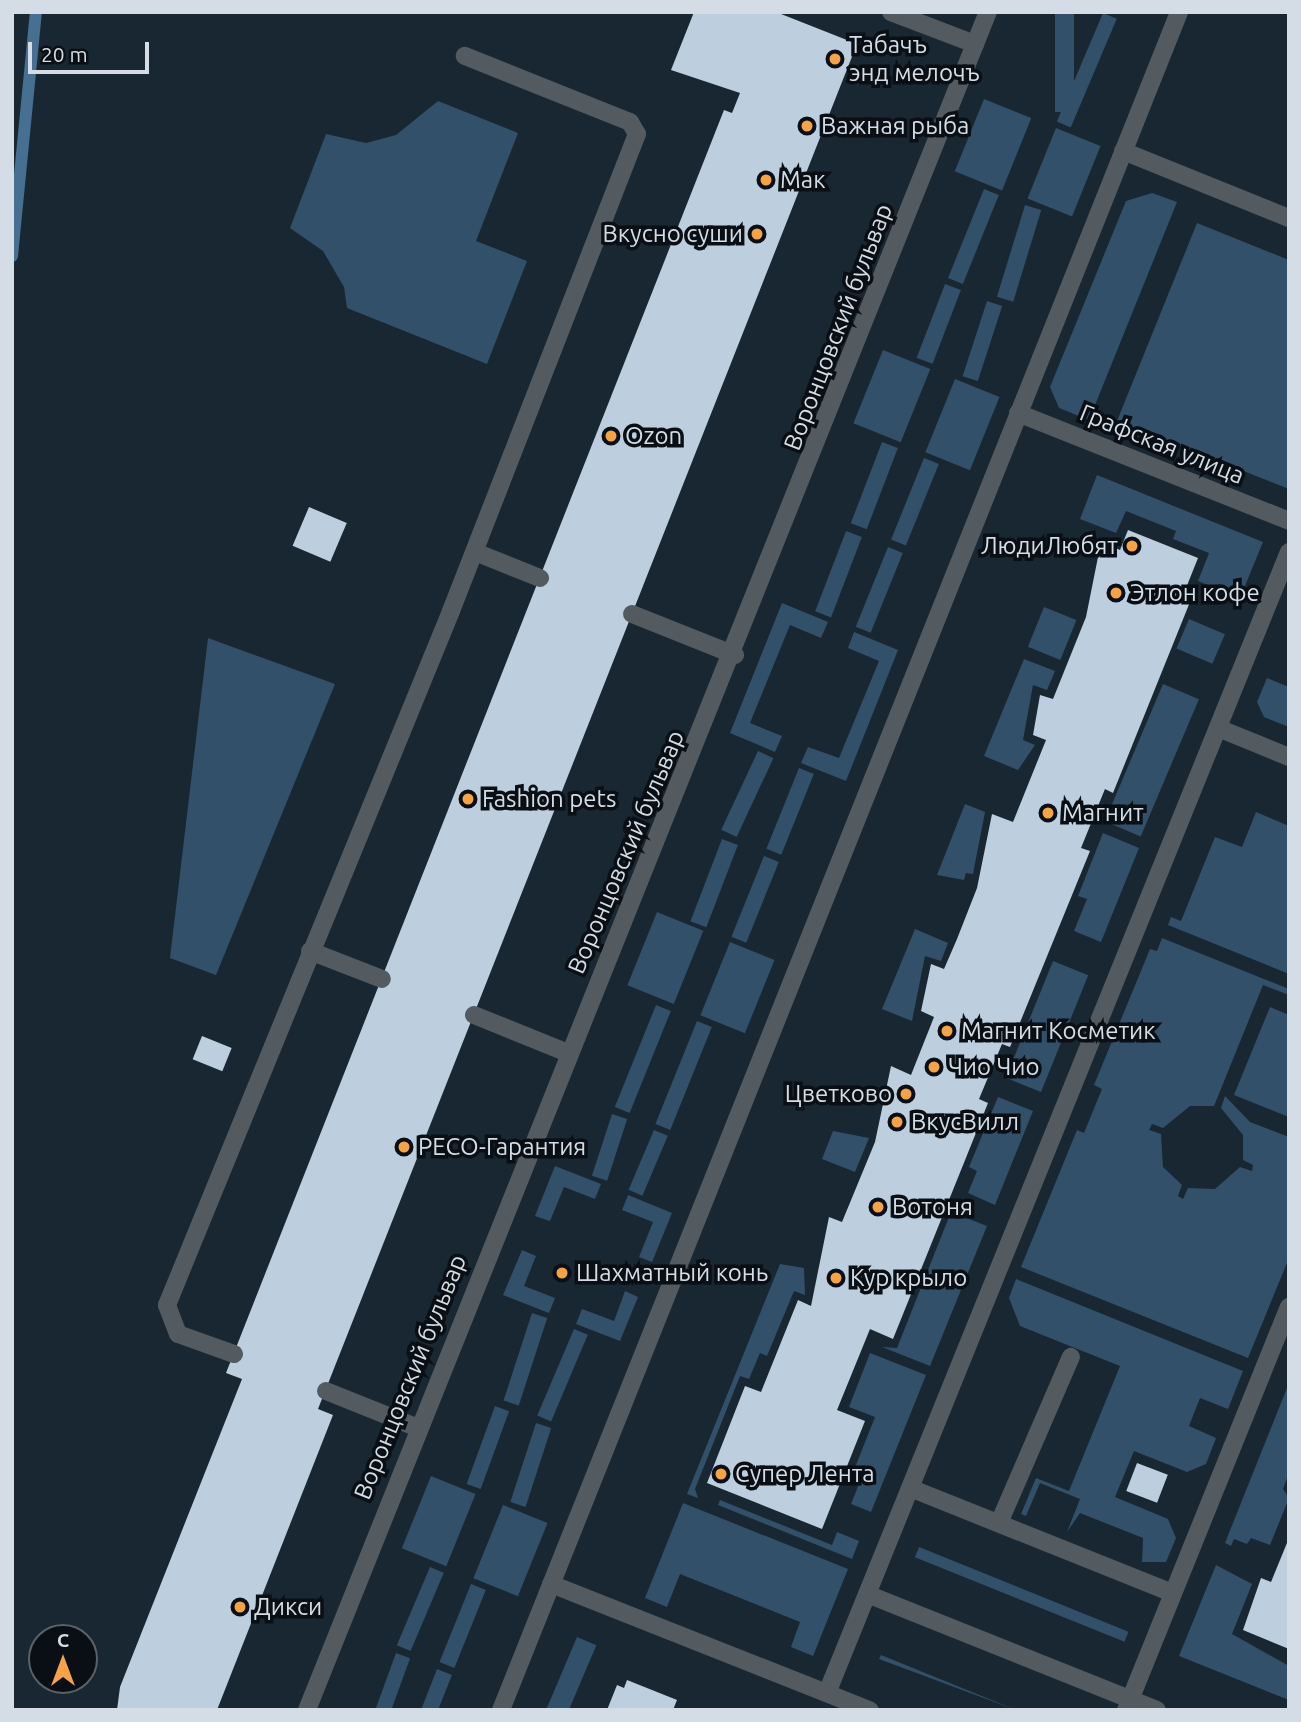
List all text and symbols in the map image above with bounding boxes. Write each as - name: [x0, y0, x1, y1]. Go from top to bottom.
- scale bar: [32, 28, 152, 72]
- place label: Табачъ энд мелочъ: [849, 31, 980, 87]
- text: 20 m: [41, 42, 88, 66]
- marker: Табачъ энд мелочъ: [827, 51, 843, 67]
- place label: Важная рыба: [821, 112, 969, 140]
- marker: Важная рыба: [799, 118, 815, 134]
- place label: Мак: [780, 166, 826, 194]
- marker: Мак: [758, 172, 774, 188]
- street label: Воронцовский бульвар: [778, 200, 898, 454]
- place label: Вкусно суши: [602, 220, 743, 248]
- marker: Вкусно суши: [749, 226, 765, 242]
- street label: Графская улица: [1076, 398, 1248, 490]
- place label: Ozon: [625, 422, 682, 450]
- marker: Ozon: [603, 428, 619, 444]
- place label: ЛюдиЛюбят: [981, 532, 1118, 560]
- marker: ЛюдиЛюбят: [1124, 538, 1140, 554]
- place label: Этлон кофе: [1130, 579, 1260, 607]
- marker: Этлон кофе: [1108, 585, 1124, 601]
- street label: Воронцовский бульвар: [562, 726, 690, 978]
- place label: Fashion pets: [482, 785, 616, 813]
- marker: Fashion pets: [460, 791, 476, 807]
- place label: Магнит: [1062, 799, 1144, 827]
- marker: Магнит: [1040, 805, 1056, 821]
- place label: Магнит Косметик: [961, 1017, 1156, 1045]
- marker: Магнит Косметик: [939, 1023, 955, 1039]
- place label: Чио Чио: [948, 1053, 1040, 1081]
- marker: Чио Чио: [926, 1059, 942, 1075]
- place label: Цветково: [785, 1080, 892, 1108]
- marker: Цветково: [898, 1086, 914, 1102]
- place label: ВкусВилл: [911, 1108, 1019, 1136]
- marker: ВкусВилл: [889, 1114, 905, 1130]
- place label: РЕСО-Гарантия: [418, 1133, 586, 1161]
- marker: РЕСО-Гарантия: [396, 1139, 412, 1155]
- place label: Вотоня: [892, 1193, 973, 1221]
- marker: Вотоня: [870, 1199, 886, 1215]
- street label: Воронцовский бульвар: [348, 1250, 472, 1504]
- place label: Шахматный конь: [576, 1259, 768, 1287]
- place label: Кур крыло: [850, 1264, 967, 1292]
- marker: Шахматный конь: [554, 1265, 570, 1281]
- marker: Кур крыло: [828, 1270, 844, 1286]
- place label: Супер Лента: [735, 1460, 875, 1488]
- marker: Супер Лента: [713, 1466, 729, 1482]
- place label: Дикси: [254, 1593, 322, 1621]
- marker: Дикси: [232, 1599, 248, 1615]
- north arrow: [28, 1624, 98, 1694]
- text: С: [57, 1629, 69, 1651]

